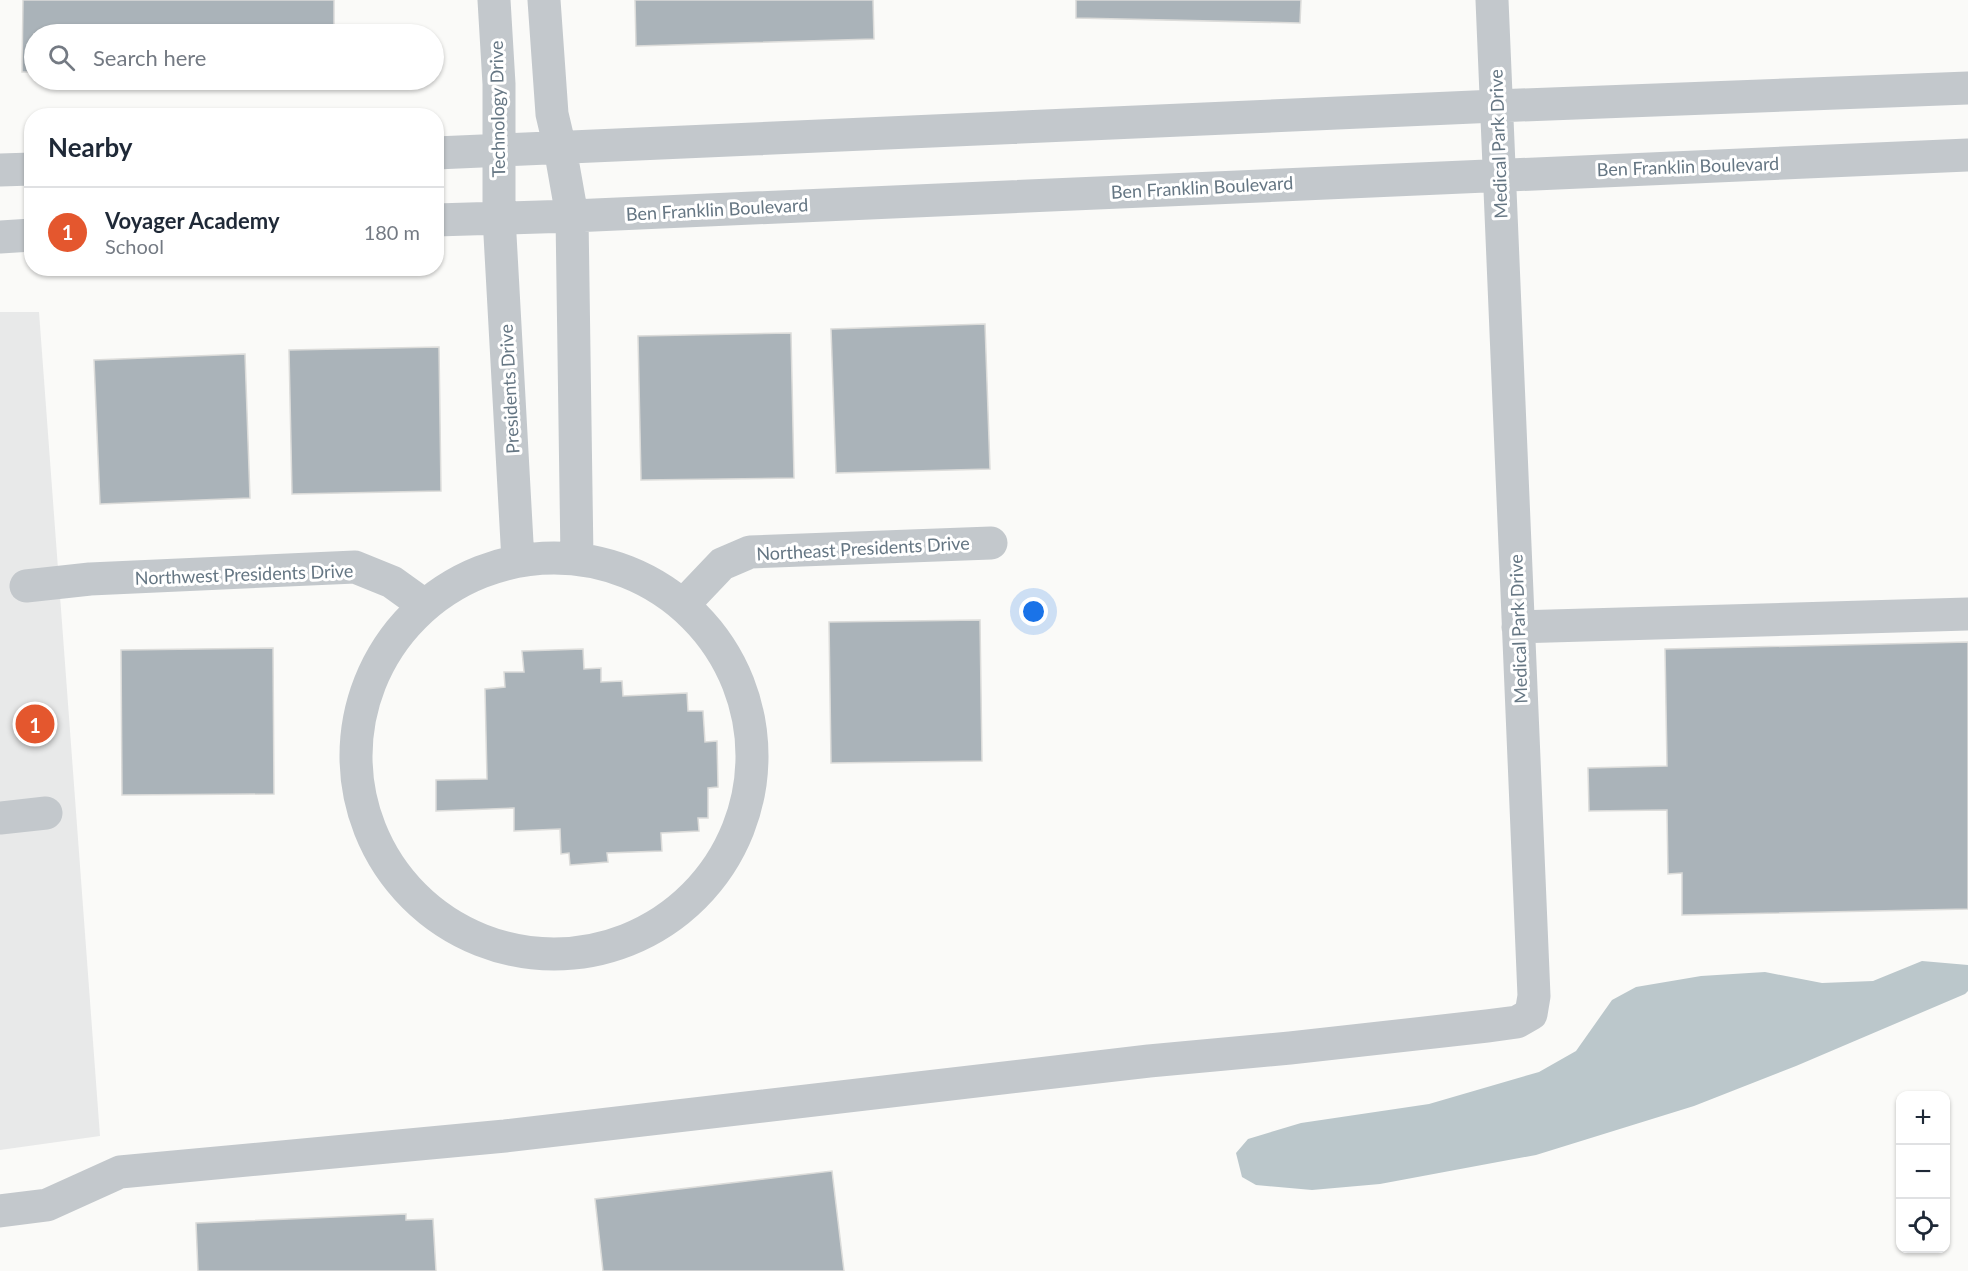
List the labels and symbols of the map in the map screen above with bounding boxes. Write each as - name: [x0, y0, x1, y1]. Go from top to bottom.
- street label: Technology Drive: [485, 40, 509, 178]
- street label: Medical Park Drive: [1484, 69, 1512, 219]
- street label: Ben Franklin Boulevard: [1596, 152, 1780, 180]
- street label: Ben Franklin Boulevard: [1110, 171, 1294, 203]
- street label: Ben Franklin Boulevard: [625, 193, 809, 225]
- street label: Presidents Drive: [495, 324, 523, 454]
- street label: Northeast Presidents Drive: [756, 531, 970, 565]
- street label: Medical Park Drive: [1504, 554, 1532, 704]
- street label: Northwest Presidents Drive: [134, 559, 354, 589]
- your location: [1019, 597, 1048, 626]
- pin: 1: [15, 702, 54, 746]

